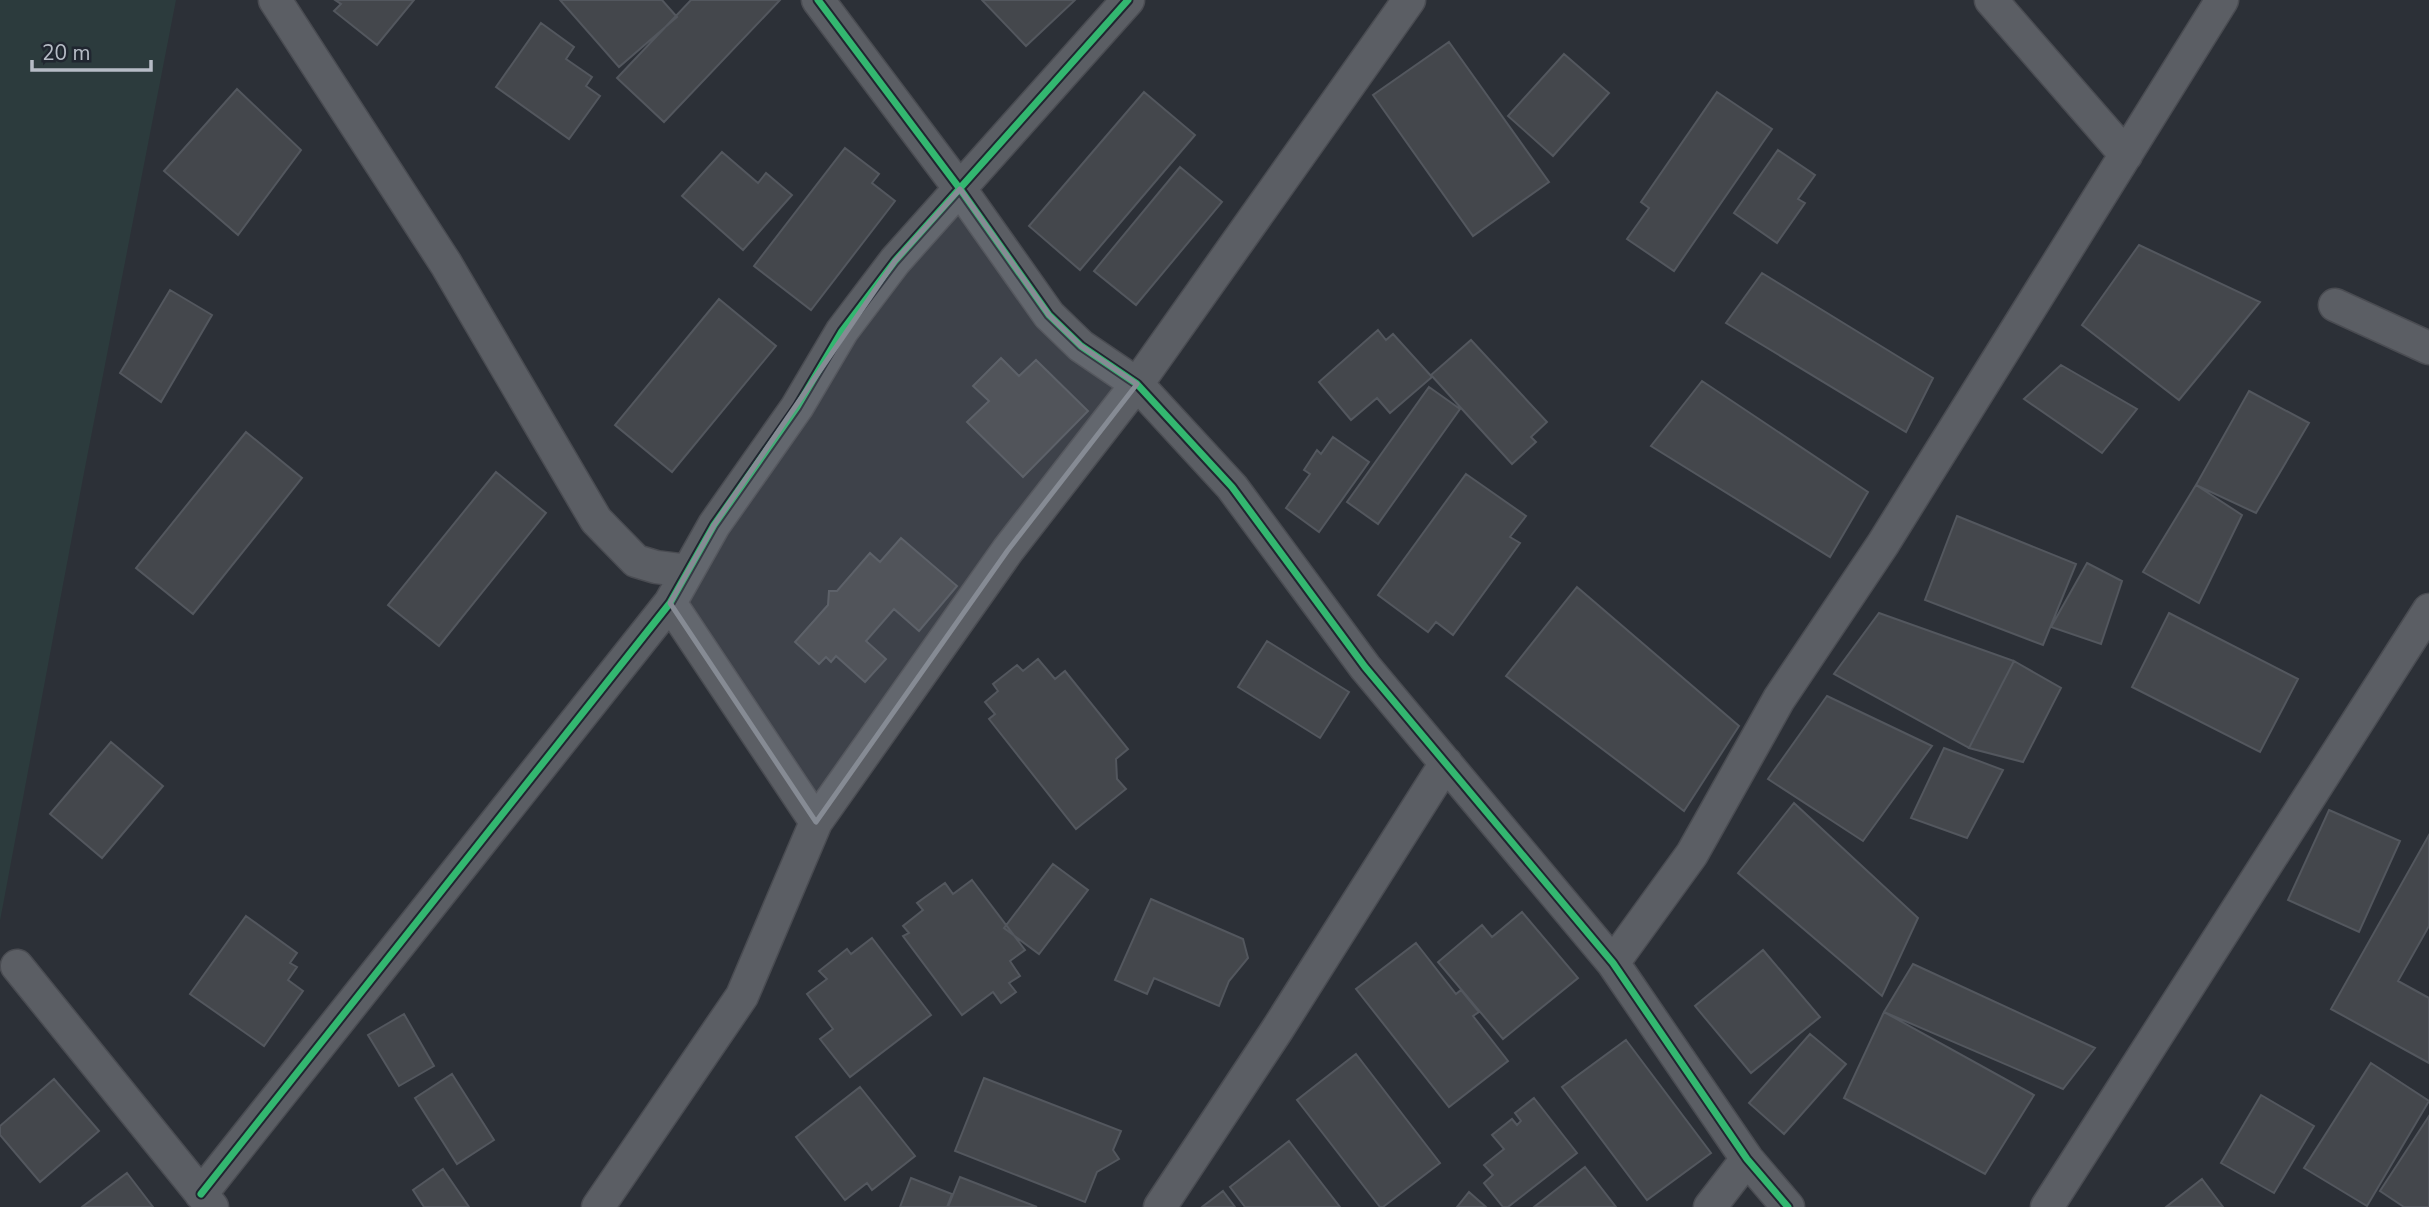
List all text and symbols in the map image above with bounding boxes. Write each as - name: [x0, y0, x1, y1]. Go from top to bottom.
- scale bar: [32, 28, 150, 72]
- text: 20 m: [42, 39, 91, 67]

